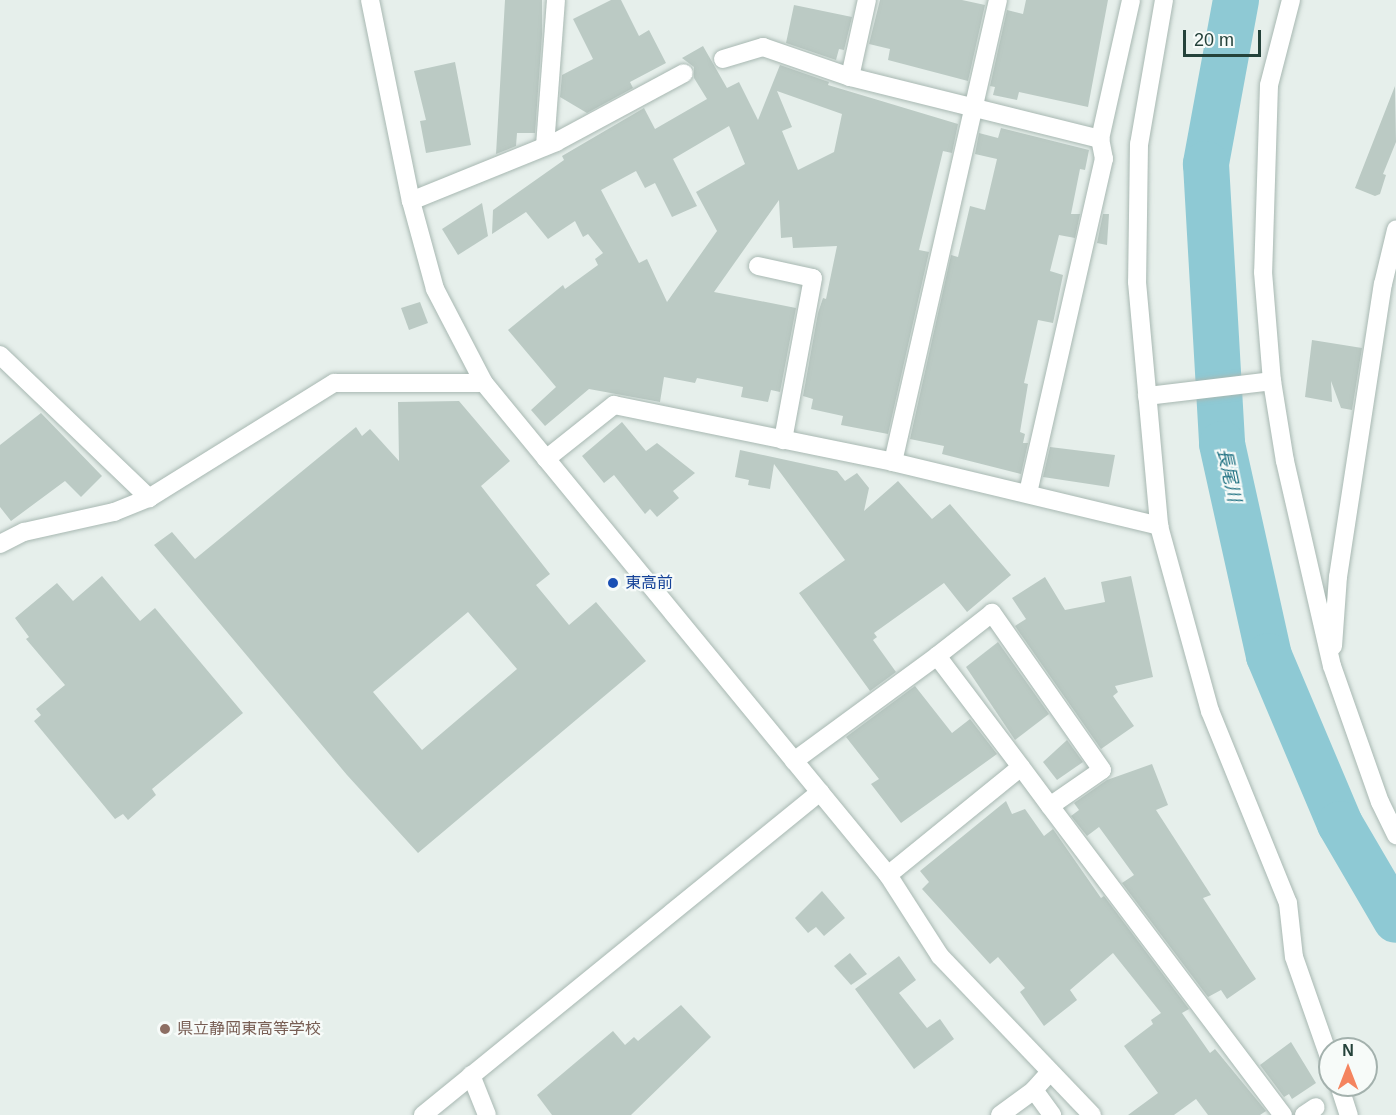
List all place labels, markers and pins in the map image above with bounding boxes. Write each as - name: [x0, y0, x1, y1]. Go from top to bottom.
- place label: 東高前: [625, 573, 673, 593]
- marker: 東高前: [606, 576, 620, 590]
- place label: 県立静岡東高等学校: [177, 1019, 321, 1039]
- marker: 県立静岡東高等学校: [158, 1022, 172, 1036]

